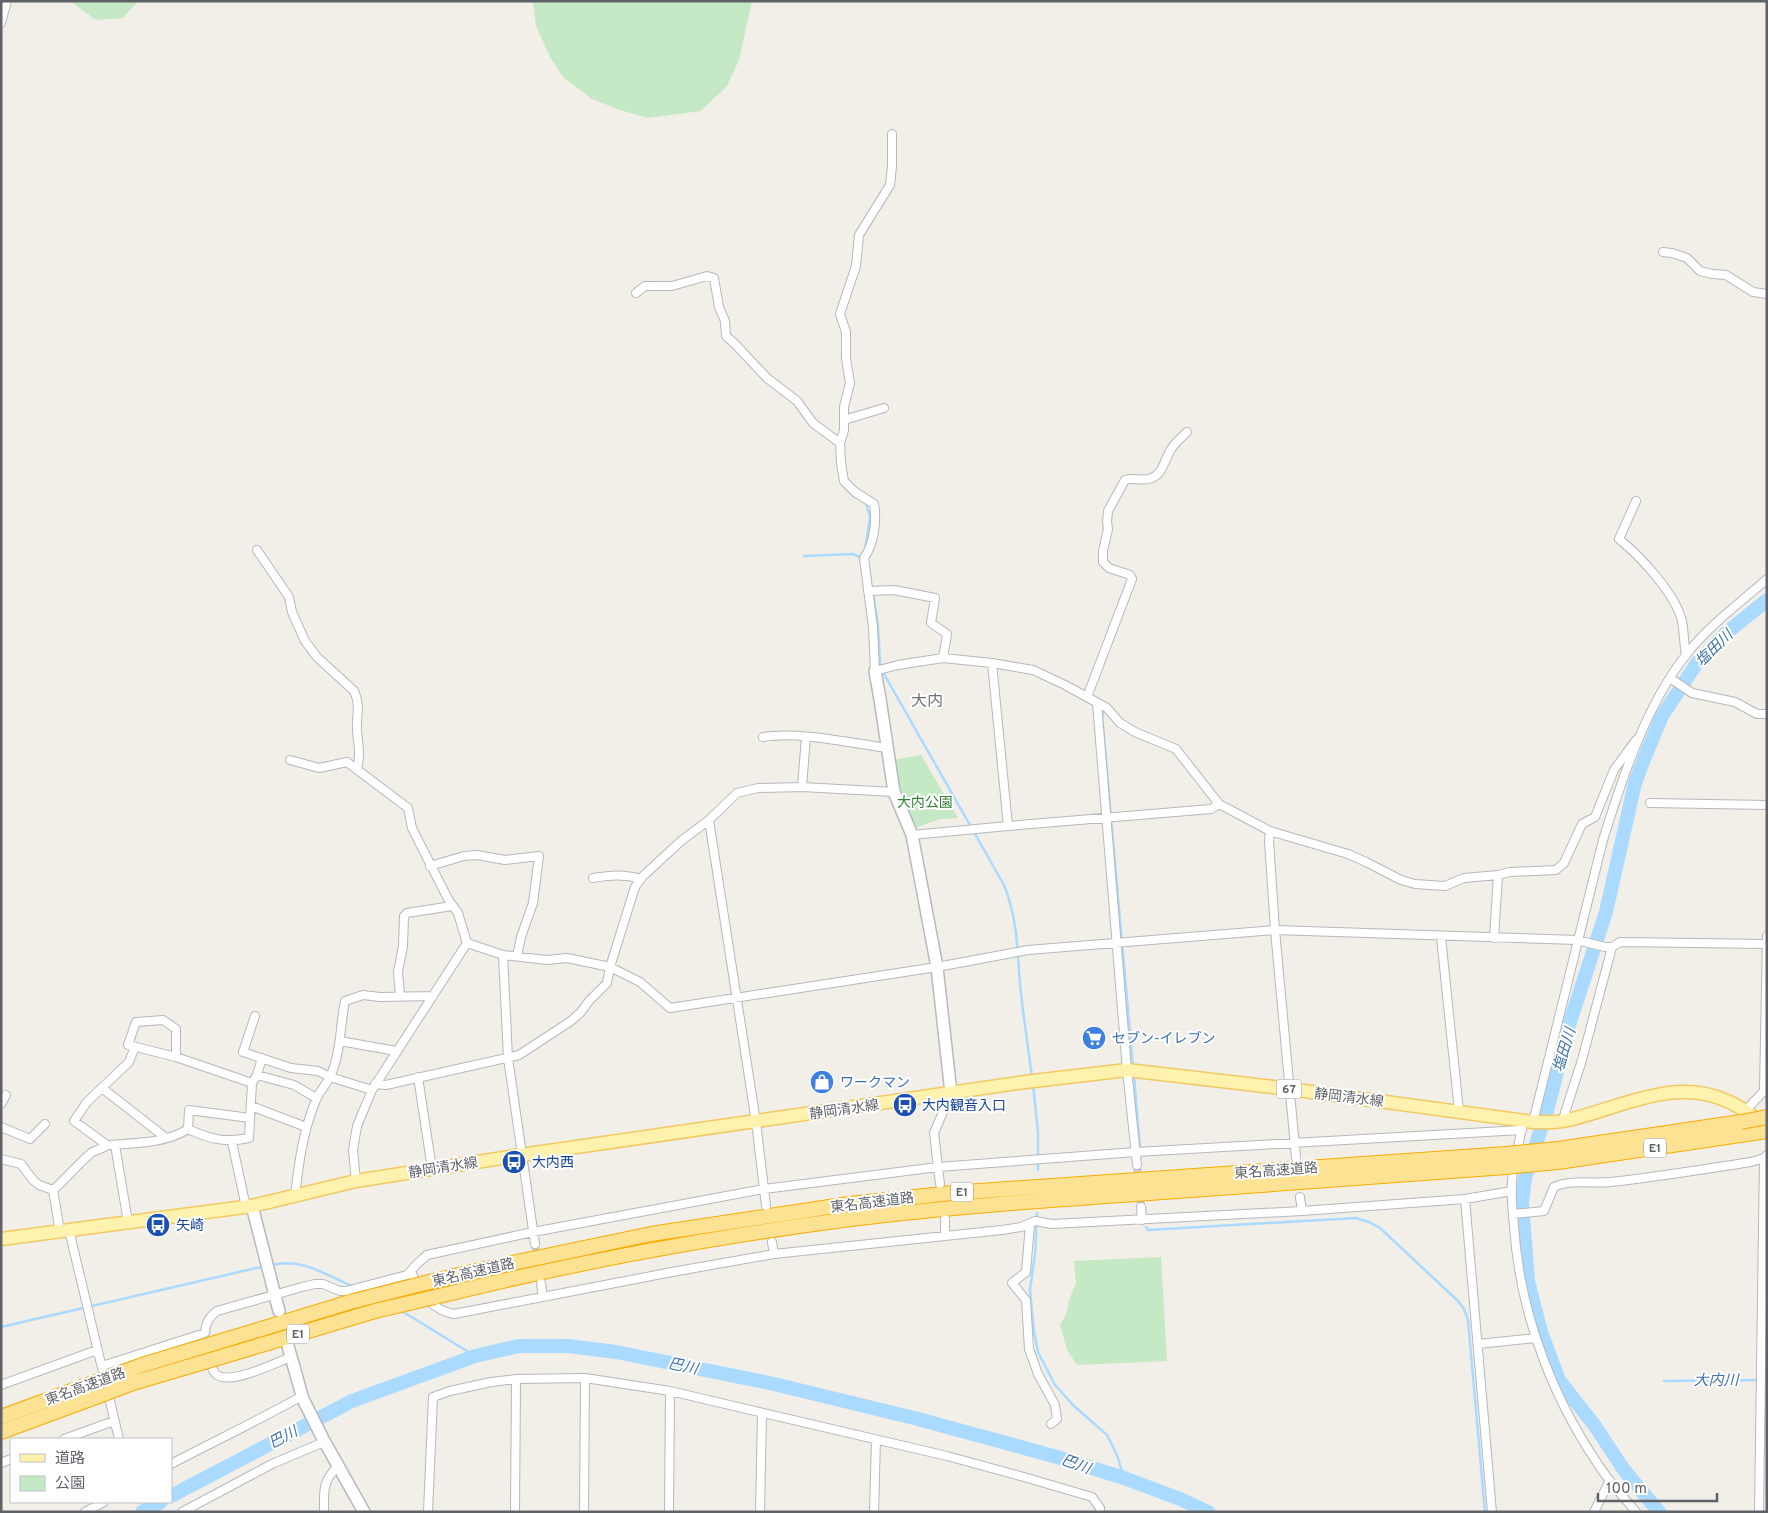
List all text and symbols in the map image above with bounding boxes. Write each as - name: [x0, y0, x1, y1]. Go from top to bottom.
- water label: 塩田川: [1692, 625, 1739, 672]
- district label: 大内: [911, 692, 943, 712]
- park label: 大内公園: [897, 795, 953, 812]
- water label: 塩田川: [1550, 1024, 1582, 1075]
- supermarket icon: セブン-イレブン: [1081, 1025, 1107, 1051]
- place label: セブン-イレブン: [1112, 1030, 1216, 1048]
- shop icon: ワークマン: [809, 1069, 835, 1095]
- place label: ワークマン: [840, 1075, 910, 1092]
- road number: 67: [1276, 1080, 1302, 1098]
- street label: 静岡清水線: [1313, 1085, 1385, 1111]
- bus stop icon: 大内観音入口: [892, 1092, 918, 1118]
- street label: 静岡清水線: [808, 1096, 880, 1124]
- place label: 大内観音入口: [922, 1098, 1006, 1115]
- road number: E1: [1644, 1138, 1666, 1158]
- bus stop icon: 大内西: [501, 1149, 527, 1175]
- street label: 静岡清水線: [407, 1154, 479, 1182]
- place label: 大内西: [532, 1155, 574, 1172]
- street label: 東名高速道路: [1234, 1160, 1319, 1183]
- road number: E1: [951, 1182, 973, 1202]
- street label: 東名高速道路: [829, 1190, 915, 1217]
- bus stop icon: 矢崎: [145, 1212, 171, 1238]
- place label: 矢崎: [176, 1218, 204, 1235]
- street label: 東名高速道路: [431, 1256, 516, 1291]
- road number: E1: [287, 1325, 309, 1344]
- water label: 巴川: [666, 1355, 701, 1380]
- street label: 東名高速道路: [43, 1365, 128, 1410]
- water label: 大内川: [1693, 1372, 1740, 1391]
- water label: 巴川: [266, 1422, 303, 1454]
- legend: [10, 1438, 172, 1503]
- text: 道路: [55, 1450, 85, 1469]
- water label: 巴川: [1058, 1451, 1095, 1480]
- scale bar: [1598, 1470, 1717, 1502]
- text: 公園: [55, 1475, 85, 1494]
- text: 100 m: [1606, 1480, 1647, 1499]

